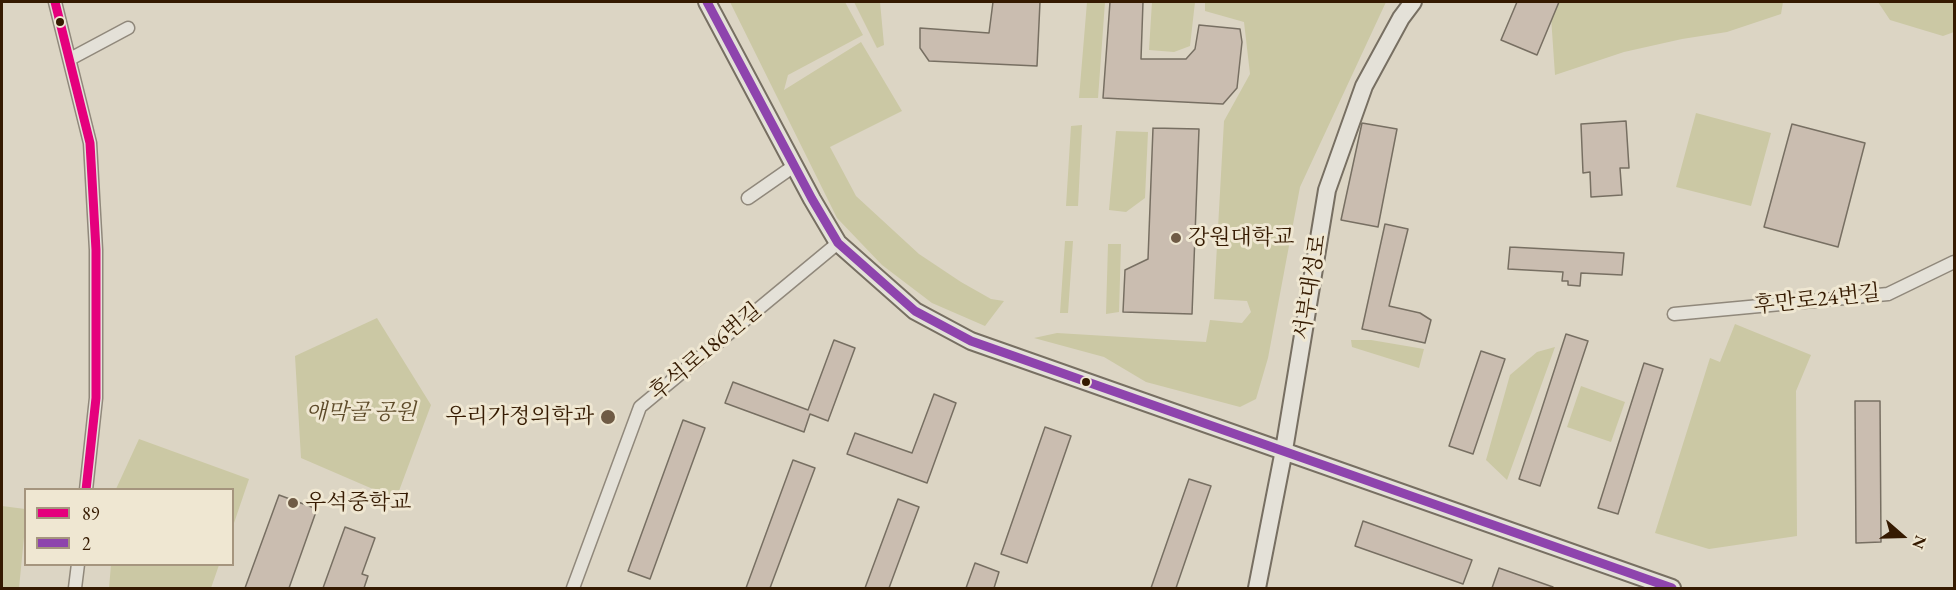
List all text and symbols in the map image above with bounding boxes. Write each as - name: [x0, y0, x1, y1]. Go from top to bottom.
- unlabelled marker: [54, 16, 66, 28]
- place label: 강원대학교: [1188, 225, 1294, 251]
- marker: 강원대학교: [1169, 231, 1183, 245]
- street label: 서부대성로: [1290, 232, 1332, 342]
- street label: 후만로24번길: [1752, 280, 1882, 320]
- street label: 후석로186번길: [645, 298, 767, 406]
- unlabelled marker: [1080, 376, 1092, 388]
- park label: 애막골 공원: [306, 400, 416, 426]
- place label: 우리가정의학과: [445, 404, 594, 430]
- marker: 우리가정의학과: [599, 408, 617, 426]
- legend: [24, 488, 234, 566]
- place label: 우석중학교: [305, 490, 411, 516]
- marker: 우석중학교: [286, 496, 300, 510]
- text: 89: [82, 502, 99, 525]
- north arrow: [1872, 506, 1932, 566]
- text: 2: [82, 532, 91, 555]
- text: N: [1907, 533, 1931, 552]

